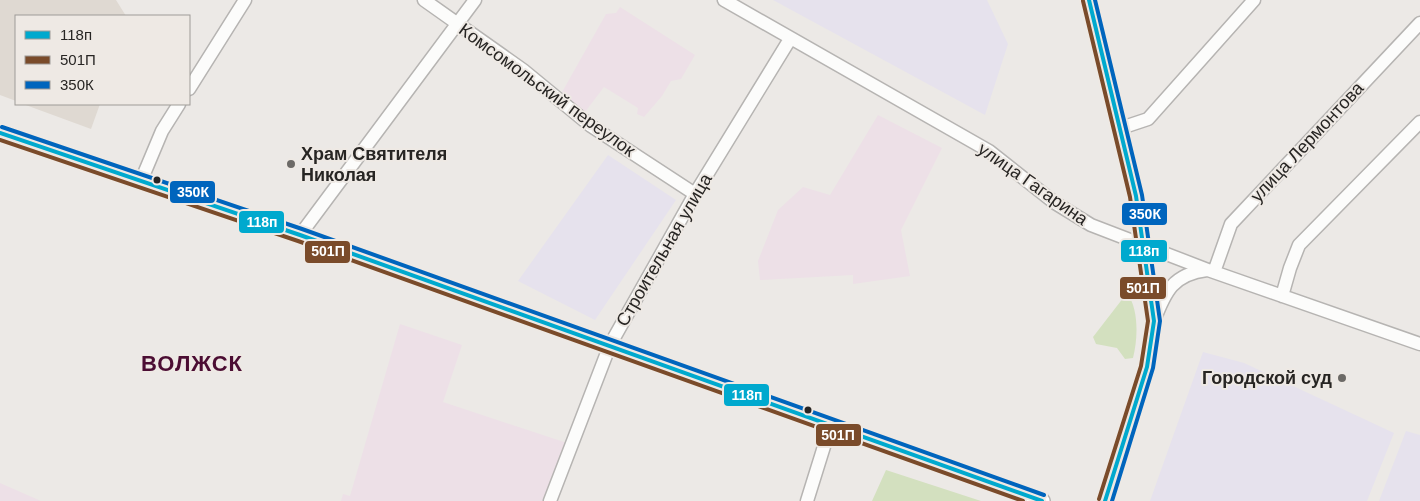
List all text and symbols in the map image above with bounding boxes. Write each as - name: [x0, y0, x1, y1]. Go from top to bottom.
- legend: [15, 15, 190, 105]
- street label: Комсомольский переулок: [455, 19, 639, 161]
- text: 118п: [60, 26, 92, 43]
- text: 501П: [60, 51, 96, 68]
- text: 350К: [60, 76, 94, 93]
- street label: улица Лермонтова: [1246, 77, 1368, 206]
- street label: улица Гагарина: [974, 139, 1093, 230]
- place label: Храм Святителя Николая: [301, 144, 447, 185]
- marker: Храм Святителя Николая: [285, 158, 297, 170]
- street label: Строительная улица: [612, 169, 716, 330]
- unlabelled marker: [152, 175, 162, 185]
- line badge: 350К: [169, 180, 216, 204]
- text: 350К: [177, 184, 209, 200]
- line badge: 350К: [1121, 202, 1168, 226]
- text: 350К: [1129, 206, 1161, 222]
- line badge: 118п: [238, 210, 285, 234]
- text: 118п: [246, 214, 278, 230]
- line badge: 118п: [1120, 239, 1168, 263]
- line badge: 501П: [304, 240, 351, 264]
- text: 501П: [311, 243, 345, 259]
- text: 118п: [1128, 243, 1160, 259]
- line badge: 501П: [1119, 276, 1167, 300]
- text: 501П: [1126, 280, 1160, 296]
- district label: ВОЛЖСК: [141, 351, 243, 376]
- place label: Городской суд: [1202, 368, 1333, 388]
- marker: Городской суд: [1336, 372, 1348, 384]
- line badge: 118п: [723, 383, 770, 407]
- text: 118п: [731, 387, 763, 403]
- unlabelled marker: [803, 405, 813, 415]
- line badge: 501П: [815, 423, 862, 447]
- text: 501П: [821, 427, 855, 443]

